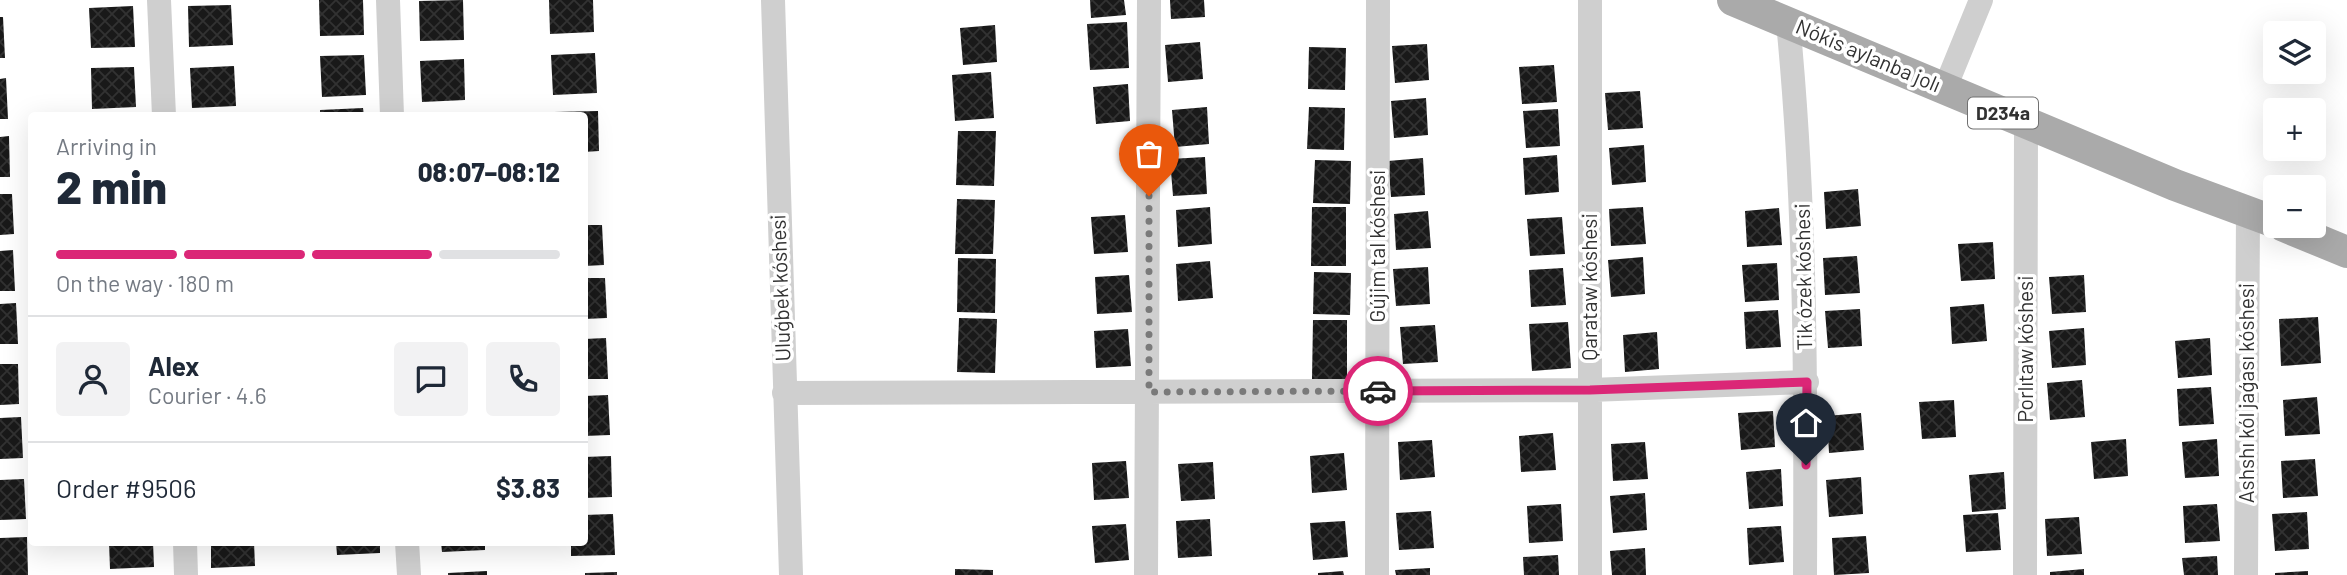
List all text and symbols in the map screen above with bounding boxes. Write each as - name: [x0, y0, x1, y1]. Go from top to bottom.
- street label: Nókis aylanba jolı: [1792, 13, 1945, 96]
- map controls: [2263, 21, 2326, 238]
- button: layers: [2263, 21, 2326, 84]
- road number: D234a: [1968, 97, 2038, 128]
- button: +: [2263, 98, 2326, 161]
- pin: [1119, 124, 1179, 196]
- text: Arriving in: [56, 132, 157, 160]
- icon: bag: [1130, 135, 1168, 173]
- text: 08:07–08:12: [418, 156, 560, 187]
- text: 2 min: [56, 158, 167, 213]
- street label: Gújim tal kóshesi: [1364, 170, 1389, 322]
- button: −: [2263, 175, 2326, 238]
- street label: Tik ózek kóshesi: [1789, 203, 1816, 351]
- street label: Qarataw kóshesi: [1576, 213, 1601, 361]
- street label: Uluǵbek kóshesi: [764, 214, 795, 362]
- text: On the way · 180 m: [56, 269, 234, 297]
- street label: Porlıtaw kóshesi: [2012, 275, 2037, 423]
- street label: Ashshı kól jaǵası kóshesi: [2233, 283, 2258, 503]
- button: person: [56, 342, 130, 416]
- button: chat: [394, 342, 468, 416]
- button: phone: [486, 342, 560, 416]
- text: Alex: [148, 350, 199, 381]
- courier: [1343, 356, 1413, 426]
- icon: car: [1359, 372, 1397, 410]
- text: Courier · 4.6: [148, 381, 267, 409]
- pin: [1776, 393, 1836, 465]
- icon: home: [1787, 404, 1825, 442]
- text: Order #9506: [56, 472, 196, 503]
- text: $3.83: [496, 472, 560, 503]

